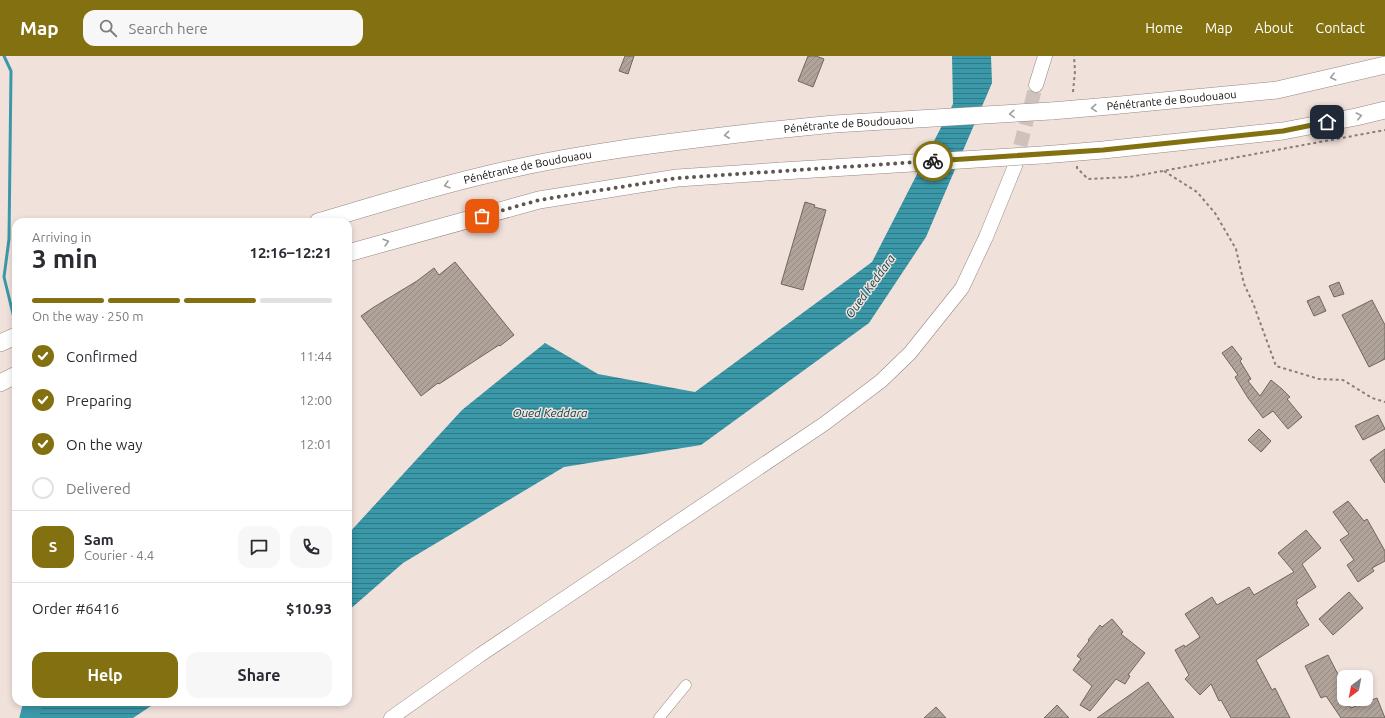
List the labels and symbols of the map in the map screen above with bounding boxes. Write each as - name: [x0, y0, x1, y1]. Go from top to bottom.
- one-way arrow: [1330, 72, 1337, 80]
- street label: Pénétrante de Boudouaou: [1106, 88, 1237, 112]
- one-way arrow: [1091, 103, 1097, 112]
- pin: [1310, 105, 1344, 139]
- one-way arrow: [1009, 109, 1015, 118]
- street label: Pénétrante de Boudouaou: [783, 113, 914, 135]
- one-way arrow: [1355, 113, 1362, 121]
- one-way arrow: [724, 131, 730, 140]
- courier: [913, 141, 953, 181]
- street label: Pénétrante de Boudouaou: [462, 148, 593, 186]
- one-way arrow: [444, 180, 451, 189]
- pin: [465, 199, 499, 233]
- one-way arrow: [382, 238, 389, 247]
- water label: Oued Keddara: [843, 251, 898, 320]
- water label: Oued Keddara: [513, 406, 588, 419]
- north arrow: [1337, 670, 1373, 706]

